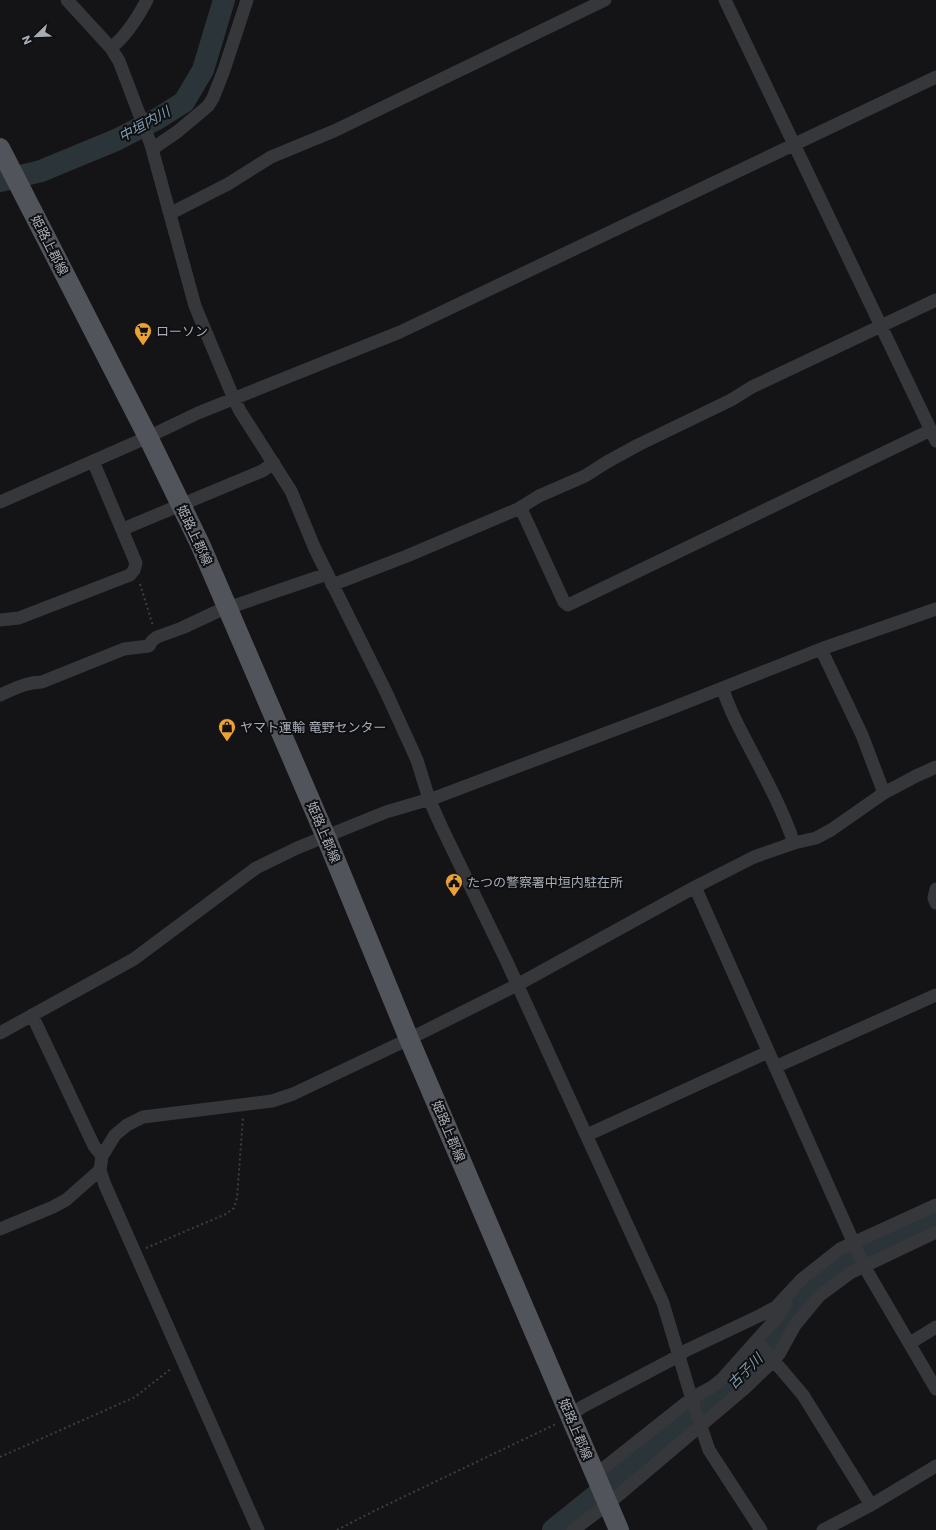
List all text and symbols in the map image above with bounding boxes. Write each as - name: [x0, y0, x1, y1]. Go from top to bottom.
- north arrow: [16, 16, 56, 56]
- text: N: [18, 33, 36, 47]
- water label: 中垣内川: [115, 101, 175, 146]
- street label: 姫路上郡線: [26, 212, 73, 279]
- supermarket icon: ローソン: [133, 321, 153, 346]
- place label: ローソン: [156, 322, 208, 341]
- street label: 姫路上郡線: [172, 502, 217, 569]
- shop icon: ヤマト運輸 竜野センター: [217, 717, 237, 742]
- place label: ヤマト運輸 竜野センター: [240, 718, 386, 737]
- street label: 姫路上郡線: [302, 799, 345, 866]
- public building icon: たつの警察署中垣内駐在所: [444, 872, 464, 897]
- place label: たつの警察署中垣内駐在所: [467, 873, 623, 892]
- street label: 姫路上郡線: [427, 1098, 470, 1165]
- water label: 古子川: [723, 1348, 768, 1393]
- street label: 姫路上郡線: [554, 1396, 597, 1463]

